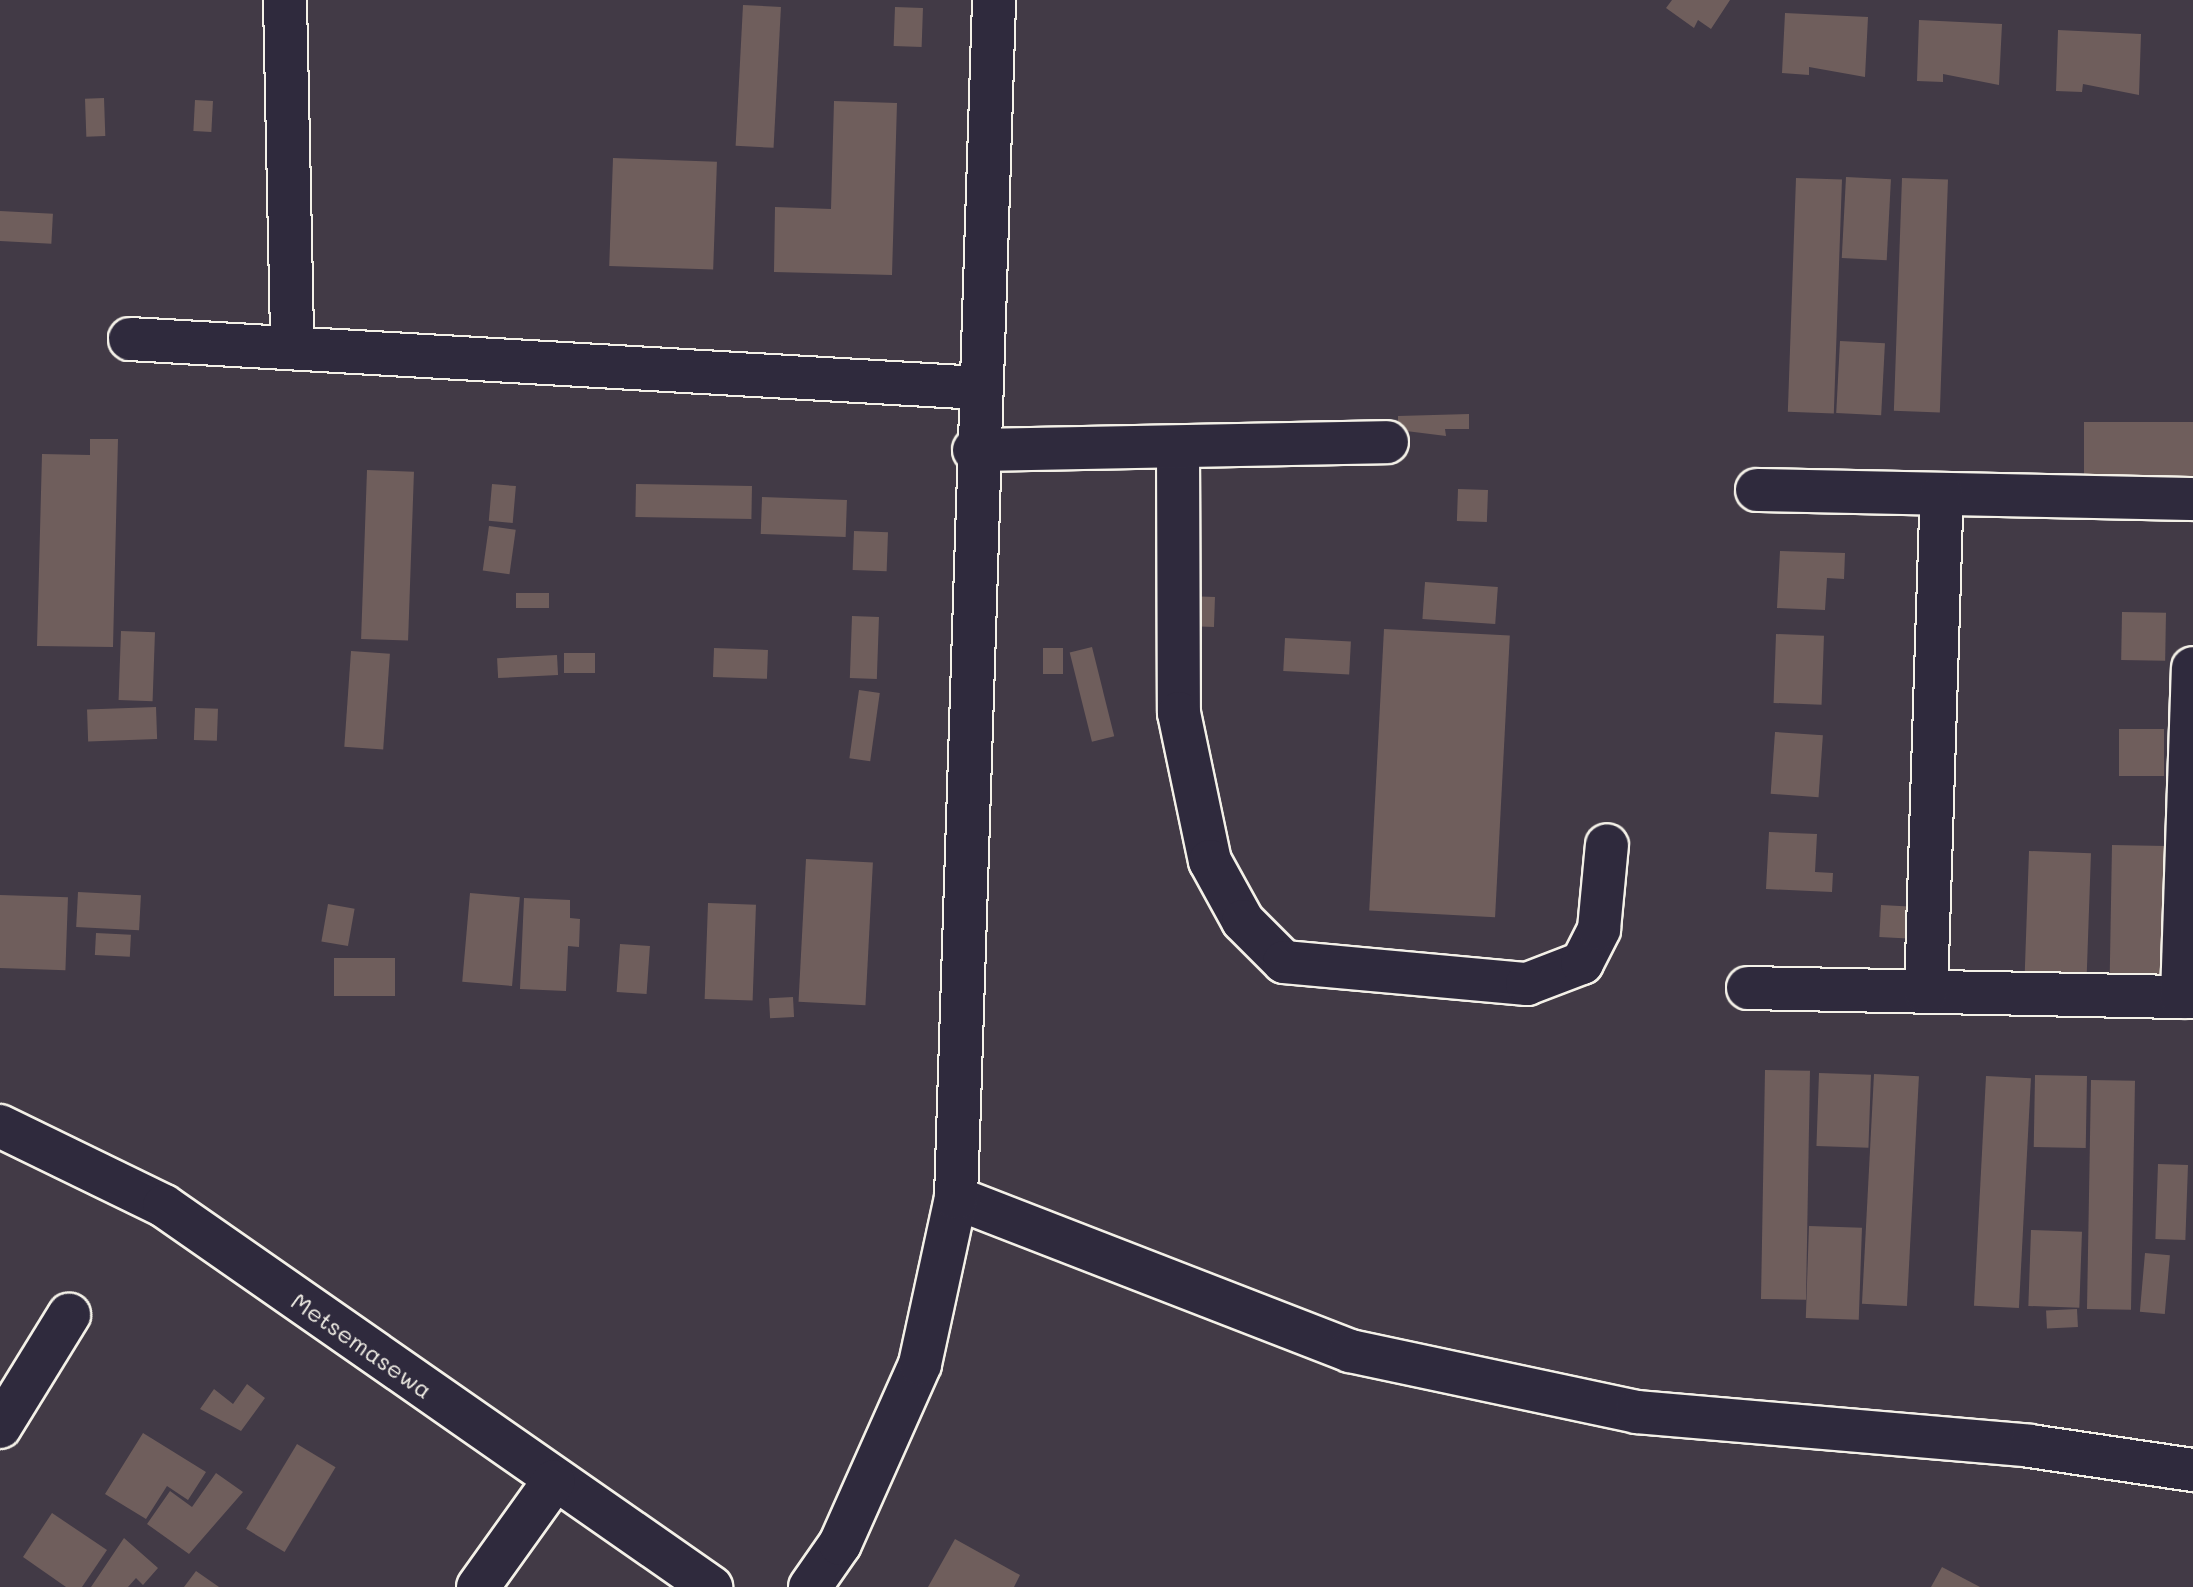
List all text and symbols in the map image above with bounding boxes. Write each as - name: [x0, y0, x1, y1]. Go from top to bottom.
- street label: Metsemasewa: [286, 1286, 438, 1404]

